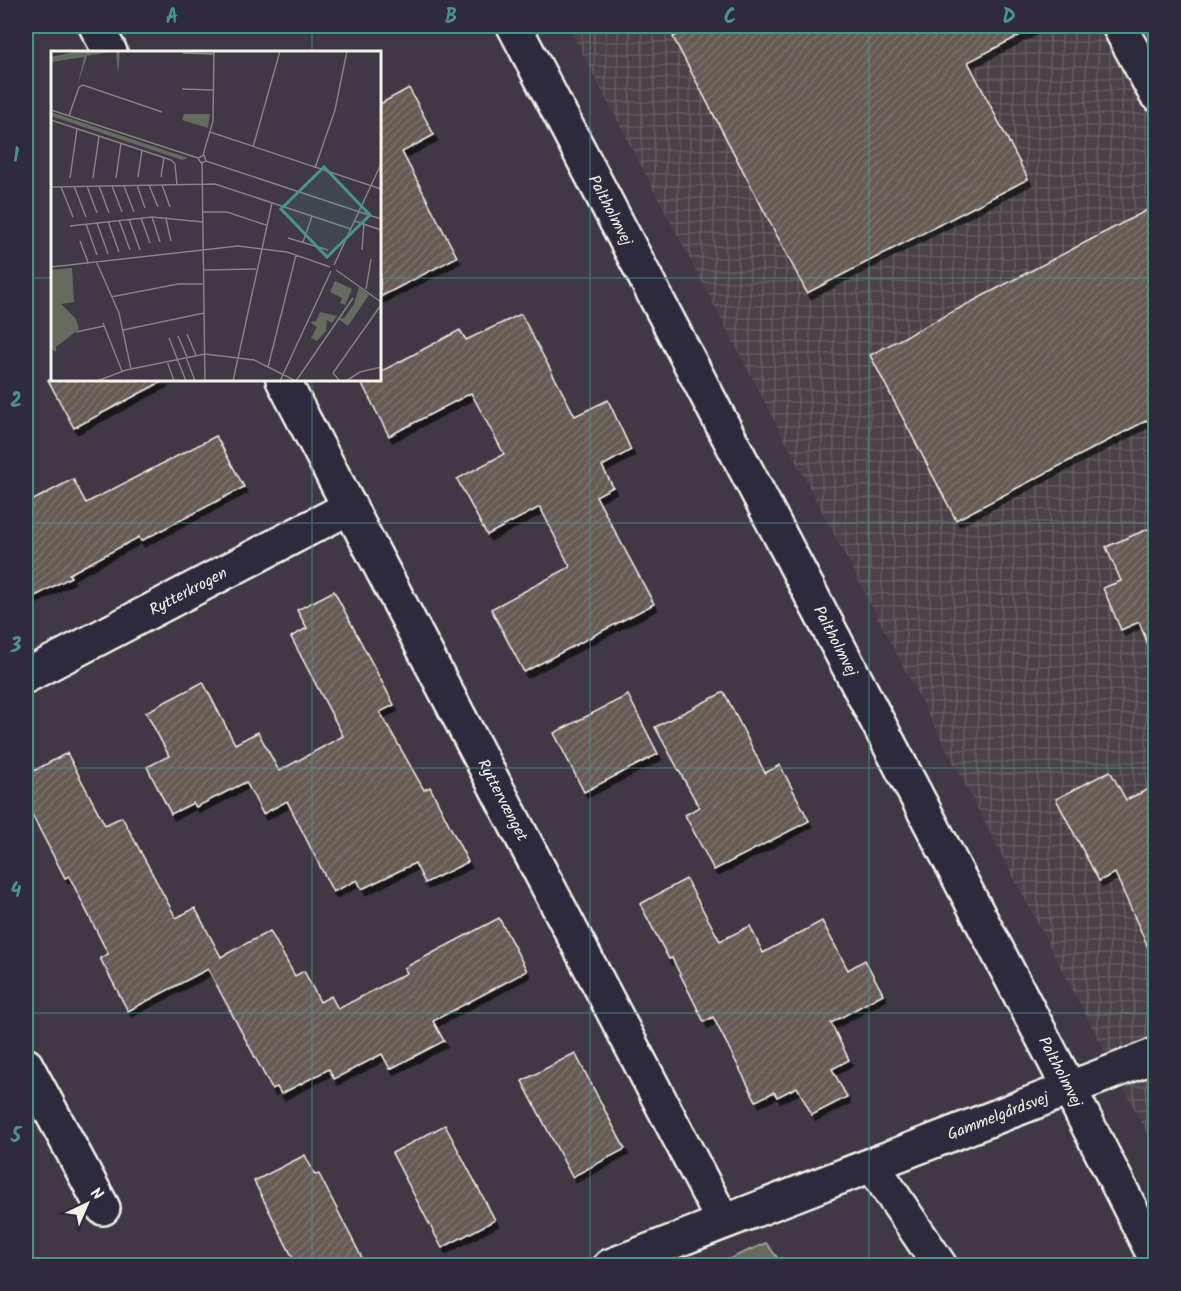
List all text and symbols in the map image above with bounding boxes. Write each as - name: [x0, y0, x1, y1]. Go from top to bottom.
- text: A: [166, 2, 178, 34]
- text: B: [445, 2, 457, 34]
- text: C: [724, 2, 736, 34]
- text: D: [1002, 2, 1016, 34]
- inset map: [51, 51, 381, 381]
- text: 1: [13, 141, 19, 173]
- street label: Paltholmvej: [581, 170, 640, 251]
- text: 2: [10, 386, 22, 418]
- street label: Rytterkrogen: [145, 561, 232, 622]
- street label: Paltholmvej: [807, 601, 865, 682]
- text: 3: [10, 631, 22, 663]
- street label: Ryttervænget: [471, 754, 535, 846]
- text: 4: [11, 876, 22, 908]
- street label: Paltholmvej: [1032, 1032, 1090, 1112]
- street label: Gammelgårdsvej: [944, 1085, 1053, 1147]
- text: 5: [10, 1121, 23, 1153]
- north arrow: [57, 1174, 117, 1234]
- text: N: [84, 1182, 109, 1207]

